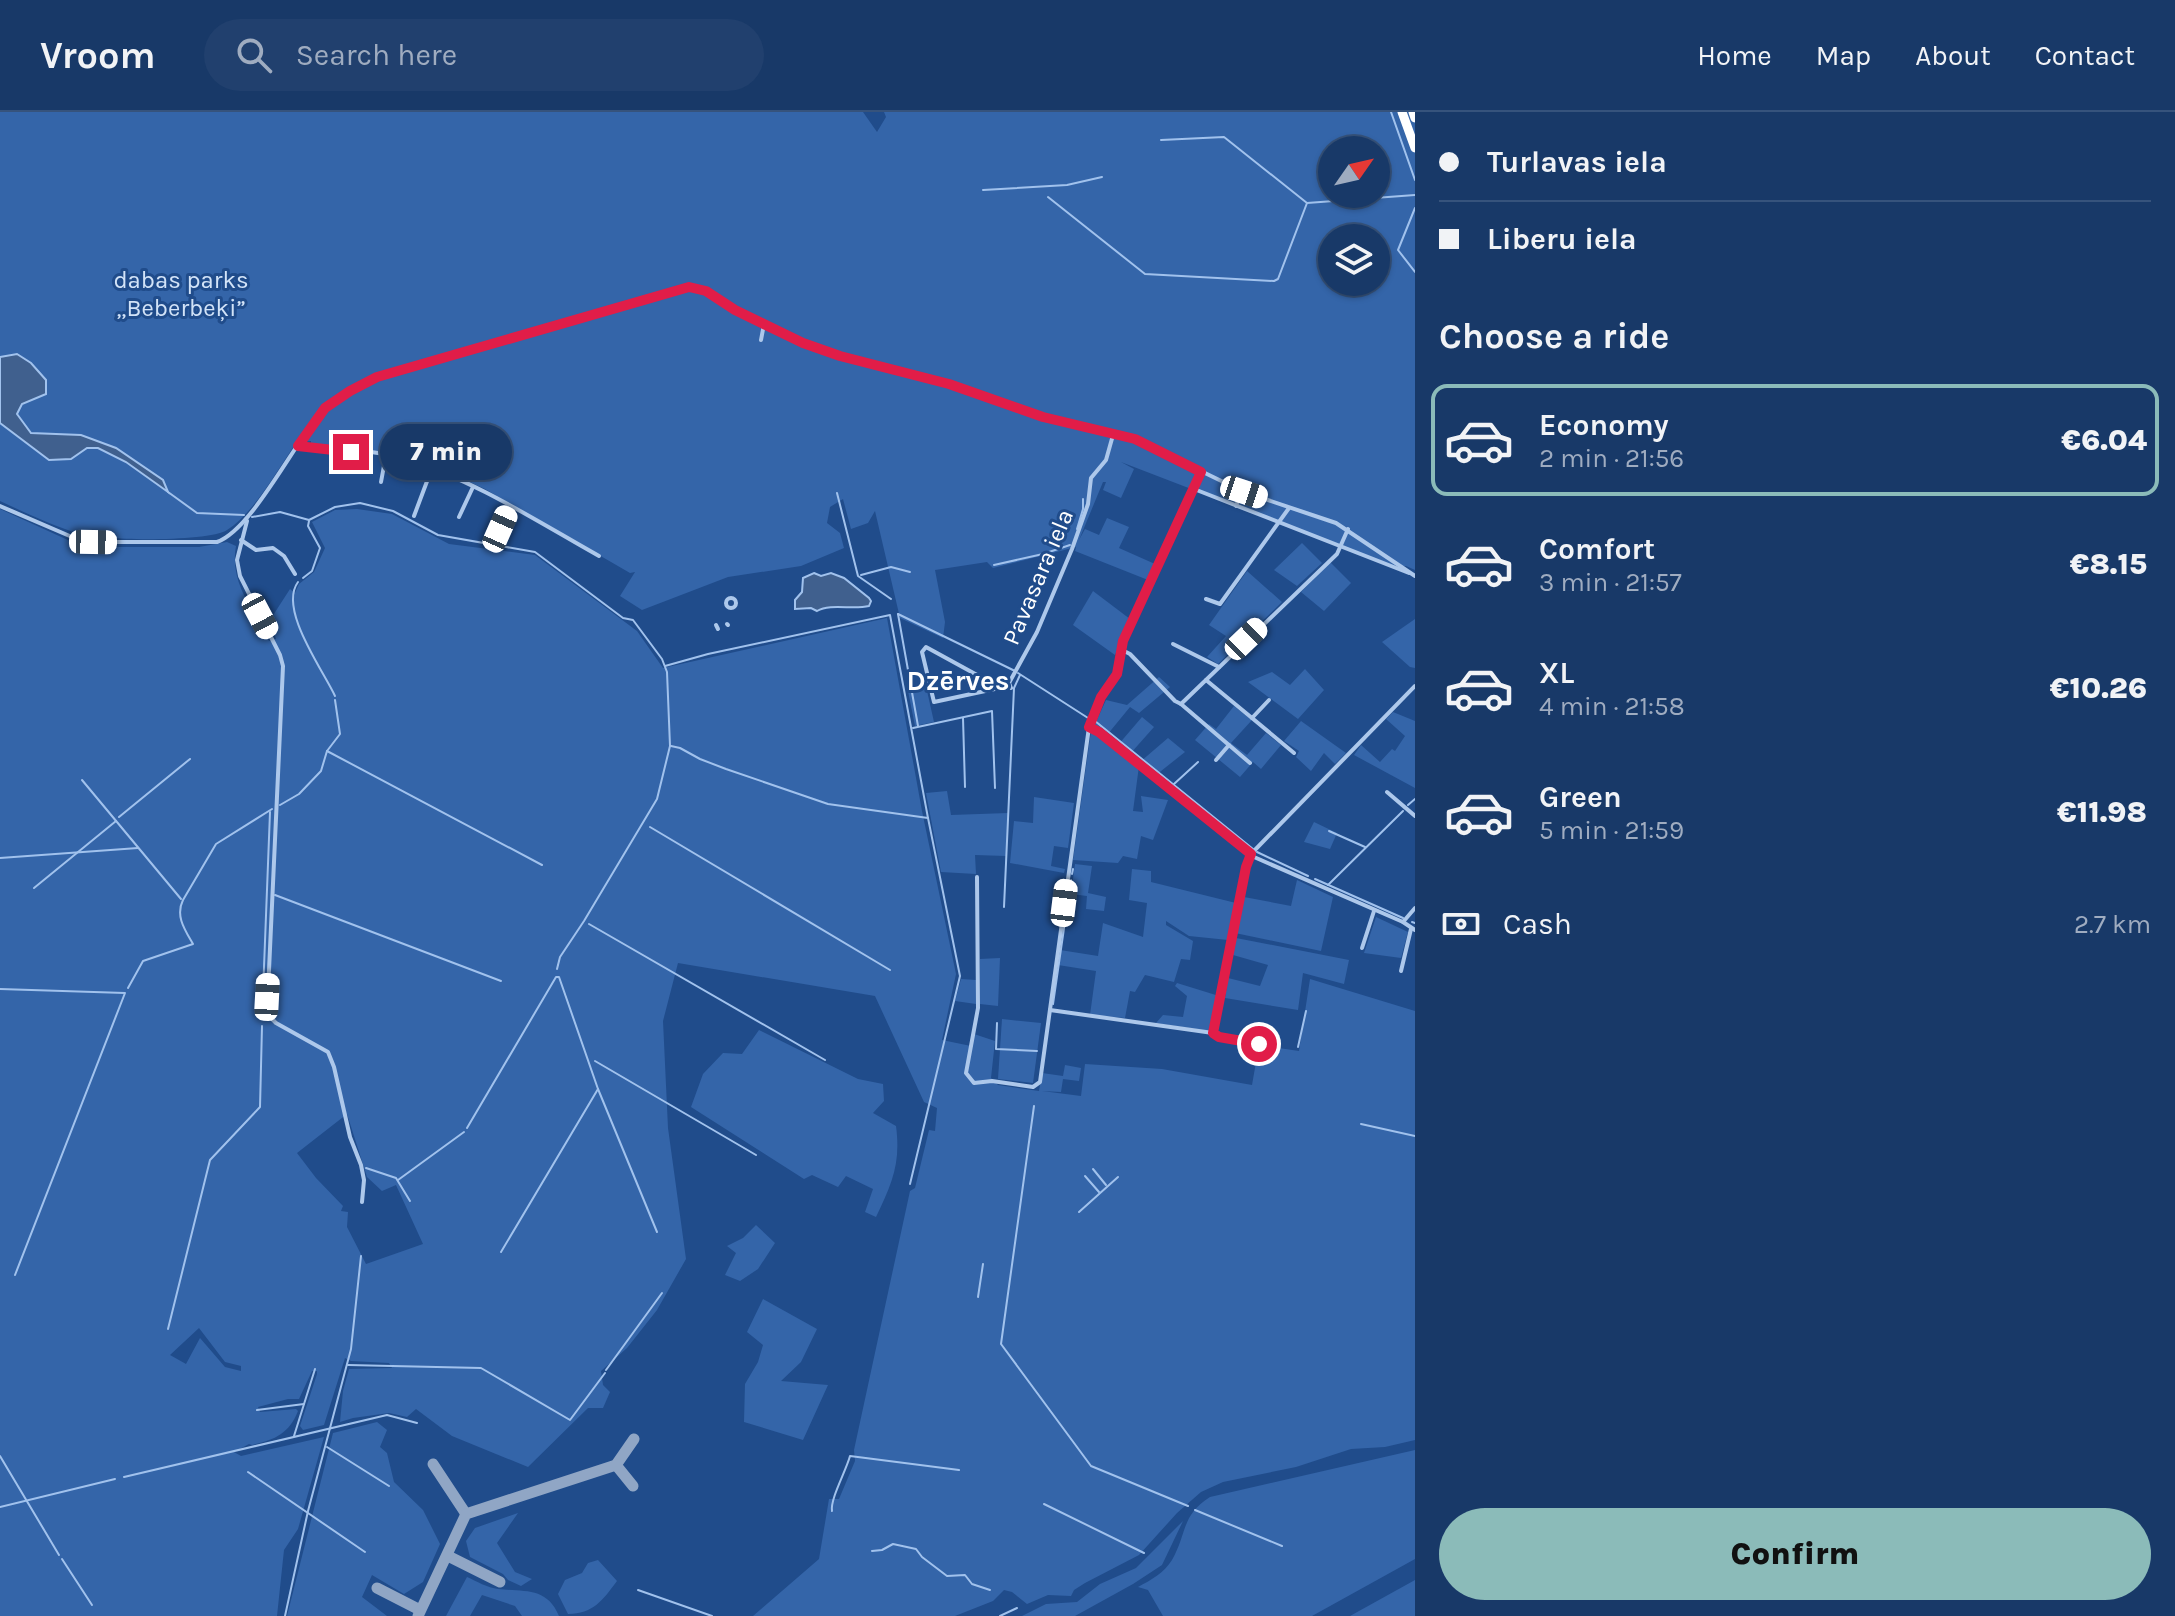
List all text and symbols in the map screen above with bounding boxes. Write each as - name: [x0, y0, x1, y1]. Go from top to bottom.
- search box: [204, 19, 764, 91]
- text: Vroom: [40, 33, 156, 78]
- icon: search: [232, 33, 276, 77]
- text: Search here: [296, 37, 457, 73]
- text: Home: [1697, 39, 1772, 72]
- text: Map: [1816, 39, 1871, 72]
- text: About: [1915, 39, 1991, 72]
- text: Contact: [2035, 39, 2135, 72]
- north arrow: [1318, 136, 1390, 208]
- map controls: [1318, 136, 1390, 296]
- text: Turlavas iela: [1487, 144, 1667, 180]
- text: Liberu iela: [1487, 221, 1637, 257]
- button: layers: [1318, 224, 1390, 296]
- park label: dabas parks „Beberbeķi”: [113, 266, 249, 322]
- text: Choose a ride: [1439, 315, 1669, 357]
- icon: car: [1443, 404, 1515, 476]
- text: Economy: [1539, 407, 1669, 443]
- text: €6.04: [2061, 422, 2147, 458]
- callout: 7 min: [379, 424, 511, 480]
- route end: [333, 434, 369, 470]
- text: 7 min: [410, 436, 482, 467]
- text: 2 min · 21:56: [1539, 443, 1684, 474]
- car: [1217, 473, 1271, 511]
- car: [479, 502, 521, 556]
- street label: Pavasara iela: [997, 505, 1079, 649]
- icon: car: [1443, 528, 1515, 600]
- car: [69, 530, 117, 554]
- text: Comfort: [1539, 531, 1655, 567]
- text: €8.15: [2070, 546, 2147, 582]
- text: 3 min · 21:57: [1539, 567, 1682, 598]
- car: [238, 589, 282, 643]
- car: [1220, 614, 1272, 664]
- icon: car: [1443, 652, 1515, 724]
- text: XL: [1539, 655, 1574, 691]
- district label: Dzērves: [906, 664, 1010, 697]
- text: €10.26: [2050, 670, 2147, 706]
- text: 4 min · 21:58: [1539, 691, 1685, 722]
- icon: car: [1443, 776, 1515, 848]
- text: Green: [1539, 779, 1622, 815]
- text: €11.98: [2057, 794, 2147, 830]
- text: 5 min · 21:59: [1539, 815, 1684, 846]
- car: [1049, 878, 1079, 928]
- icon: cash: [1439, 902, 1483, 946]
- text: Cash: [1503, 906, 1572, 942]
- text: 2.7 km: [2074, 909, 2151, 940]
- car: [254, 972, 280, 1022]
- route start: [1241, 1026, 1277, 1062]
- button: Confirm: [1439, 1508, 2151, 1600]

